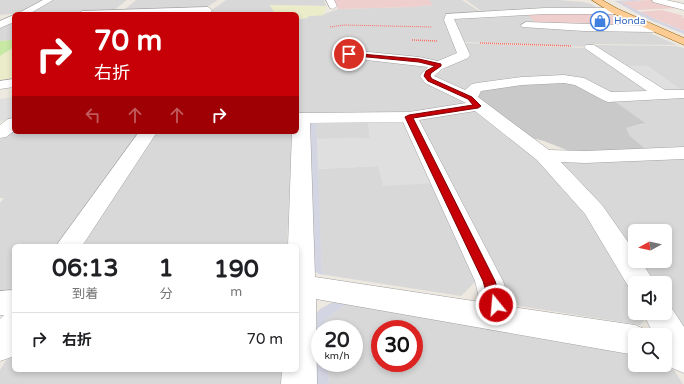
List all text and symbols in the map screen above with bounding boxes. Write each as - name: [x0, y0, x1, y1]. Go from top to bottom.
- shop icon: Honda: [589, 10, 611, 32]
- place label: Honda: [614, 15, 646, 27]
- text: 70 m: [94, 24, 162, 58]
- icon: right: [28, 28, 80, 80]
- pin: [332, 37, 366, 71]
- icon: arrive: [338, 43, 360, 65]
- text: 右折: [94, 62, 130, 84]
- icon: left: [82, 104, 104, 126]
- icon: ahead: [124, 104, 146, 126]
- icon: ahead: [166, 104, 188, 126]
- icon: right: [208, 104, 230, 126]
- north arrow: [628, 224, 672, 268]
- map controls: [628, 224, 672, 372]
- text: 06:13: [52, 254, 119, 283]
- text: 1: [159, 254, 174, 283]
- text: 190: [214, 255, 259, 284]
- button: sound: [628, 276, 672, 320]
- text: m: [230, 284, 242, 300]
- position arrow: [475, 284, 517, 326]
- text: 到着: [72, 286, 98, 302]
- text: 分: [160, 286, 173, 302]
- speed limit sign: 30: [371, 320, 423, 372]
- icon: right: [28, 328, 50, 350]
- button: search: [628, 328, 672, 372]
- text: 20: [324, 329, 350, 353]
- text: 70 m: [246, 330, 283, 348]
- text: 右折: [62, 331, 92, 349]
- text: km/h: [324, 350, 350, 362]

